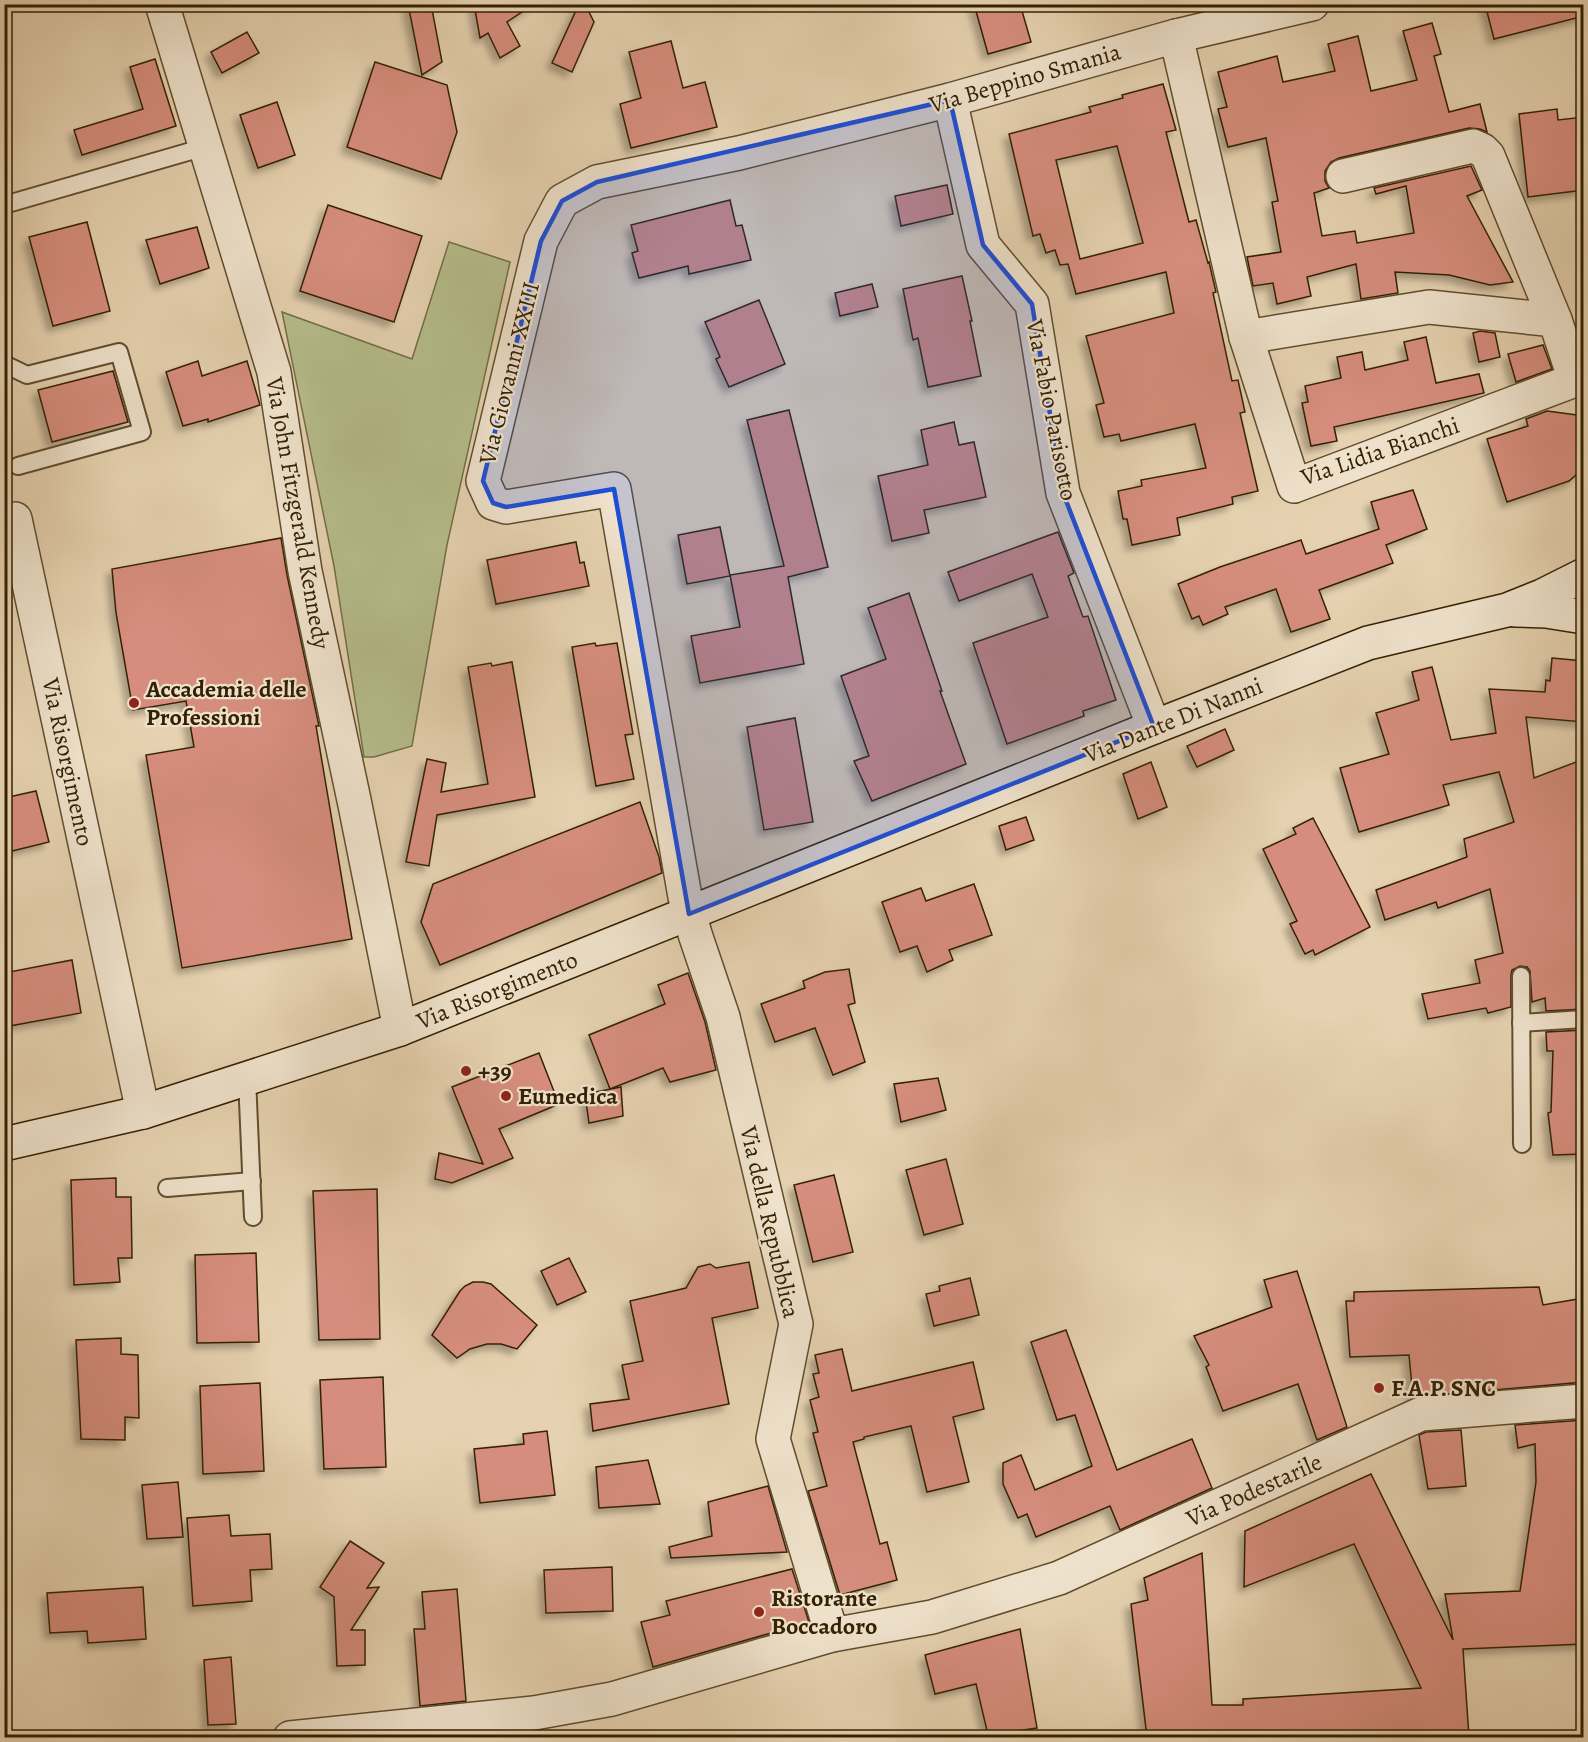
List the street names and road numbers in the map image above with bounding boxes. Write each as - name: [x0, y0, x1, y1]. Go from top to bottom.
- street label: Via Beppino Smania: [924, 35, 1125, 121]
- street label: Via Giovanni XXIII: [471, 278, 547, 469]
- street label: Via Fabio Parisotto: [1019, 316, 1085, 503]
- street label: Via John Fitzgerald Kennedy: [258, 374, 338, 652]
- street label: Via Lidia Bianchi: [1295, 409, 1464, 493]
- street label: Via Dante Di Nanni: [1078, 669, 1267, 771]
- street label: Via Risorgimento: [34, 674, 101, 849]
- street label: Via Risorgimento: [411, 943, 582, 1037]
- street label: Via della Repubblica: [732, 1122, 808, 1322]
- street label: Via Podestarile: [1180, 1446, 1327, 1535]

